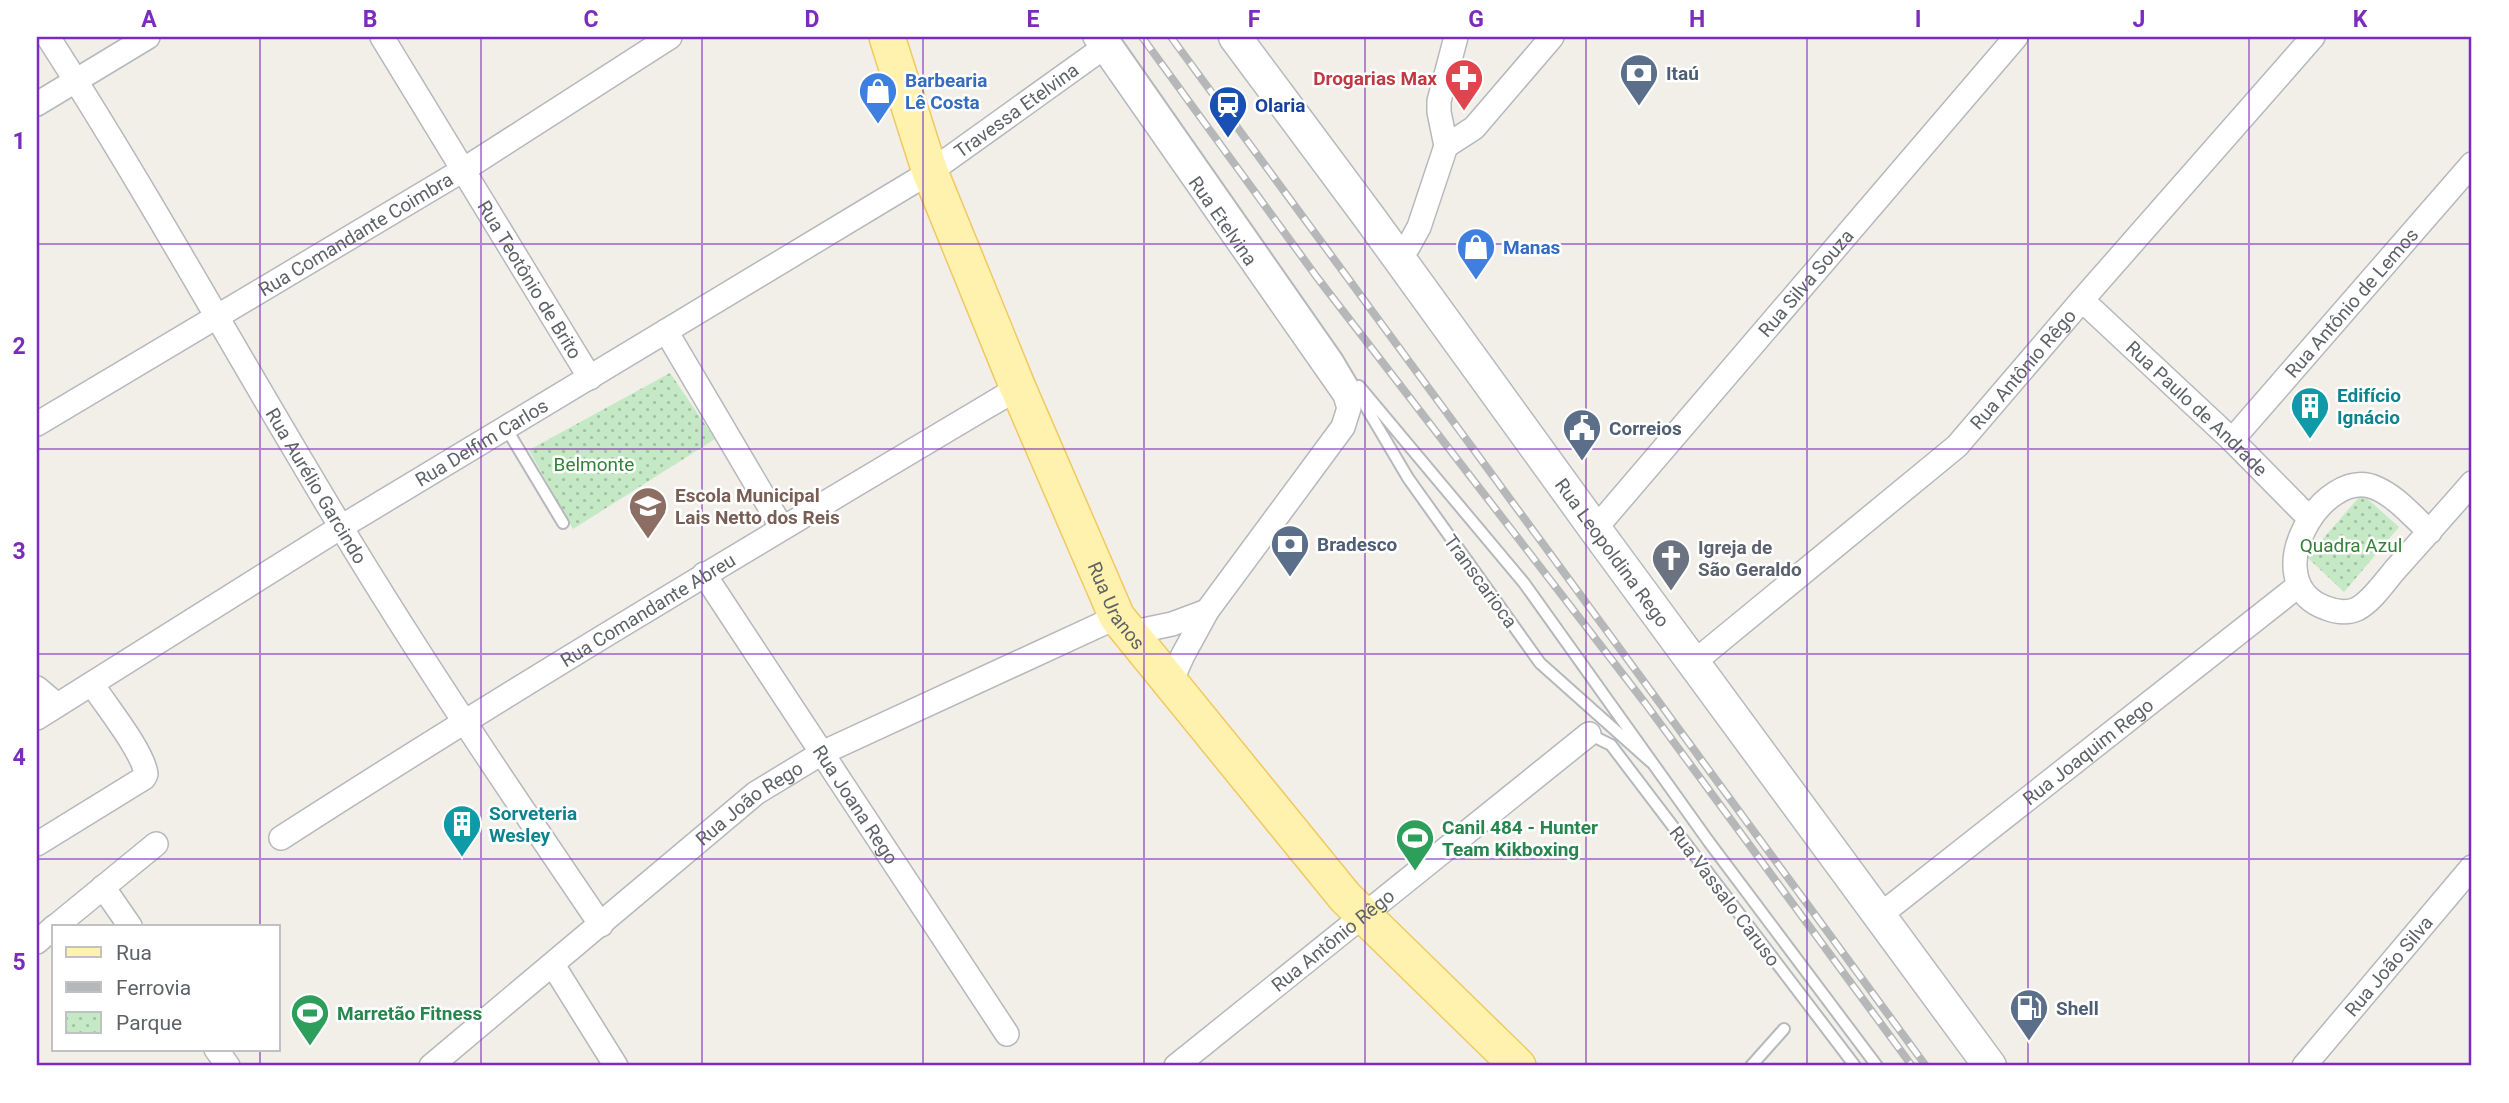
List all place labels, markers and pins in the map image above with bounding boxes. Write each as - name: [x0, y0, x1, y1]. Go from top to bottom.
- bank icon: Itaú: [1618, 52, 1660, 107]
- pharmacy icon: Drogarias Max: [1443, 57, 1485, 112]
- place label: Itaú: [1666, 62, 1699, 85]
- place label: Drogarias Max: [1313, 67, 1437, 90]
- place label: Barbearia Lê Costa: [905, 69, 988, 114]
- shop icon: Barbearia Lê Costa: [857, 70, 899, 125]
- station icon: Olaria: [1207, 84, 1249, 139]
- place label: Olaria: [1255, 94, 1305, 117]
- shop icon: Manas: [1455, 226, 1497, 281]
- place label: Manas: [1503, 236, 1561, 259]
- place label: Edifício Ignácio: [2337, 384, 2401, 429]
- building icon: Edifício Ignácio: [2289, 385, 2331, 440]
- public building icon: Correios: [1561, 407, 1603, 462]
- place label: Correios: [1609, 417, 1682, 440]
- place label: Escola Municipal Lais Netto dos Reis: [675, 484, 840, 529]
- school or university icon: Escola Municipal Lais Netto dos Reis: [627, 485, 669, 540]
- bank icon: Bradesco: [1269, 523, 1311, 578]
- place label: Bradesco: [1317, 533, 1398, 556]
- place label: Igreja de São Geraldo: [1698, 536, 1802, 581]
- church icon: Igreja de São Geraldo: [1650, 537, 1692, 592]
- place label: Sorveteria Wesley: [489, 802, 577, 847]
- building icon: Sorveteria Wesley: [441, 803, 483, 858]
- place label: Canil 484 - Hunter Team Kikboxing: [1442, 816, 1598, 861]
- sports icon: Canil 484 - Hunter Team Kikboxing: [1394, 817, 1436, 872]
- fuel station icon: Shell: [2008, 987, 2050, 1042]
- sports icon: Marretão Fitness: [289, 992, 331, 1047]
- place label: Shell: [2056, 997, 2099, 1020]
- place label: Marretão Fitness: [337, 1002, 482, 1025]

